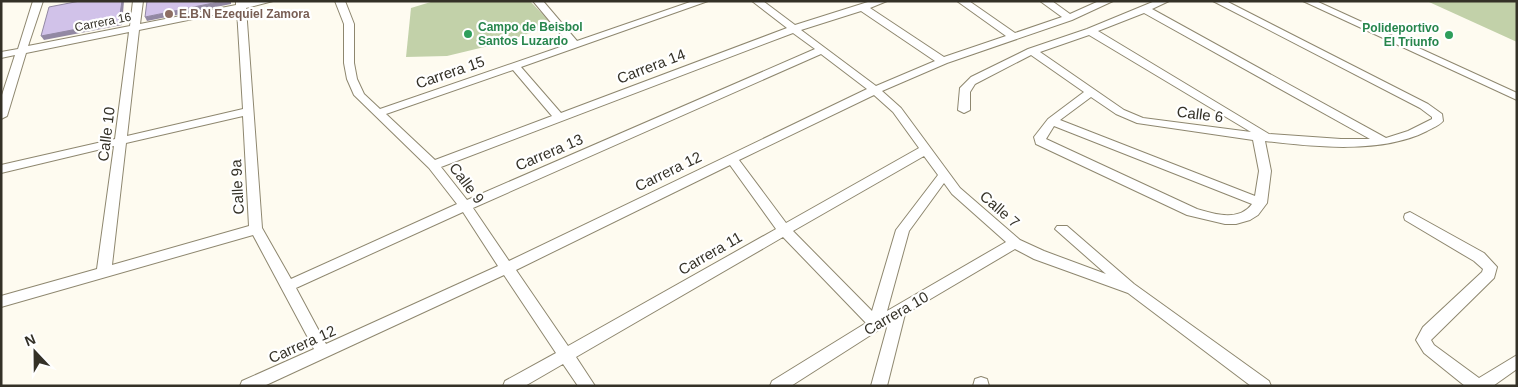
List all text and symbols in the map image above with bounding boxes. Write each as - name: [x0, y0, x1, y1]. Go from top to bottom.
- place label: E.B.N Ezequiel Zamora: [179, 7, 310, 21]
- marker: E.B.N Ezequiel Zamora: [163, 8, 175, 20]
- street label: Carrera 16: [74, 10, 133, 34]
- place label: Campo de Beisbol Santos Luzardo: [478, 20, 583, 48]
- place label: Polideportivo El Triunfo: [1362, 21, 1439, 49]
- marker: Campo de Beisbol Santos Luzardo: [462, 28, 474, 40]
- marker: Polideportivo El Triunfo: [1443, 29, 1455, 41]
- street label: Carrera 14: [614, 45, 688, 87]
- street label: Carrera 15: [413, 52, 487, 92]
- street label: Calle 6: [1176, 103, 1224, 125]
- street label: Calle 10: [94, 106, 118, 162]
- street label: Carrera 13: [513, 130, 585, 174]
- street label: Carrera 12: [632, 148, 704, 194]
- street label: Calle 9a: [227, 158, 247, 215]
- street label: Calle 9: [446, 159, 488, 207]
- street label: Calle 7: [977, 187, 1023, 231]
- street label: Carrera 11: [675, 228, 745, 278]
- street label: Carrera 10: [861, 288, 931, 338]
- street label: Carrera 12: [266, 322, 338, 366]
- north arrow: [10, 327, 60, 377]
- text: N: [22, 331, 38, 349]

